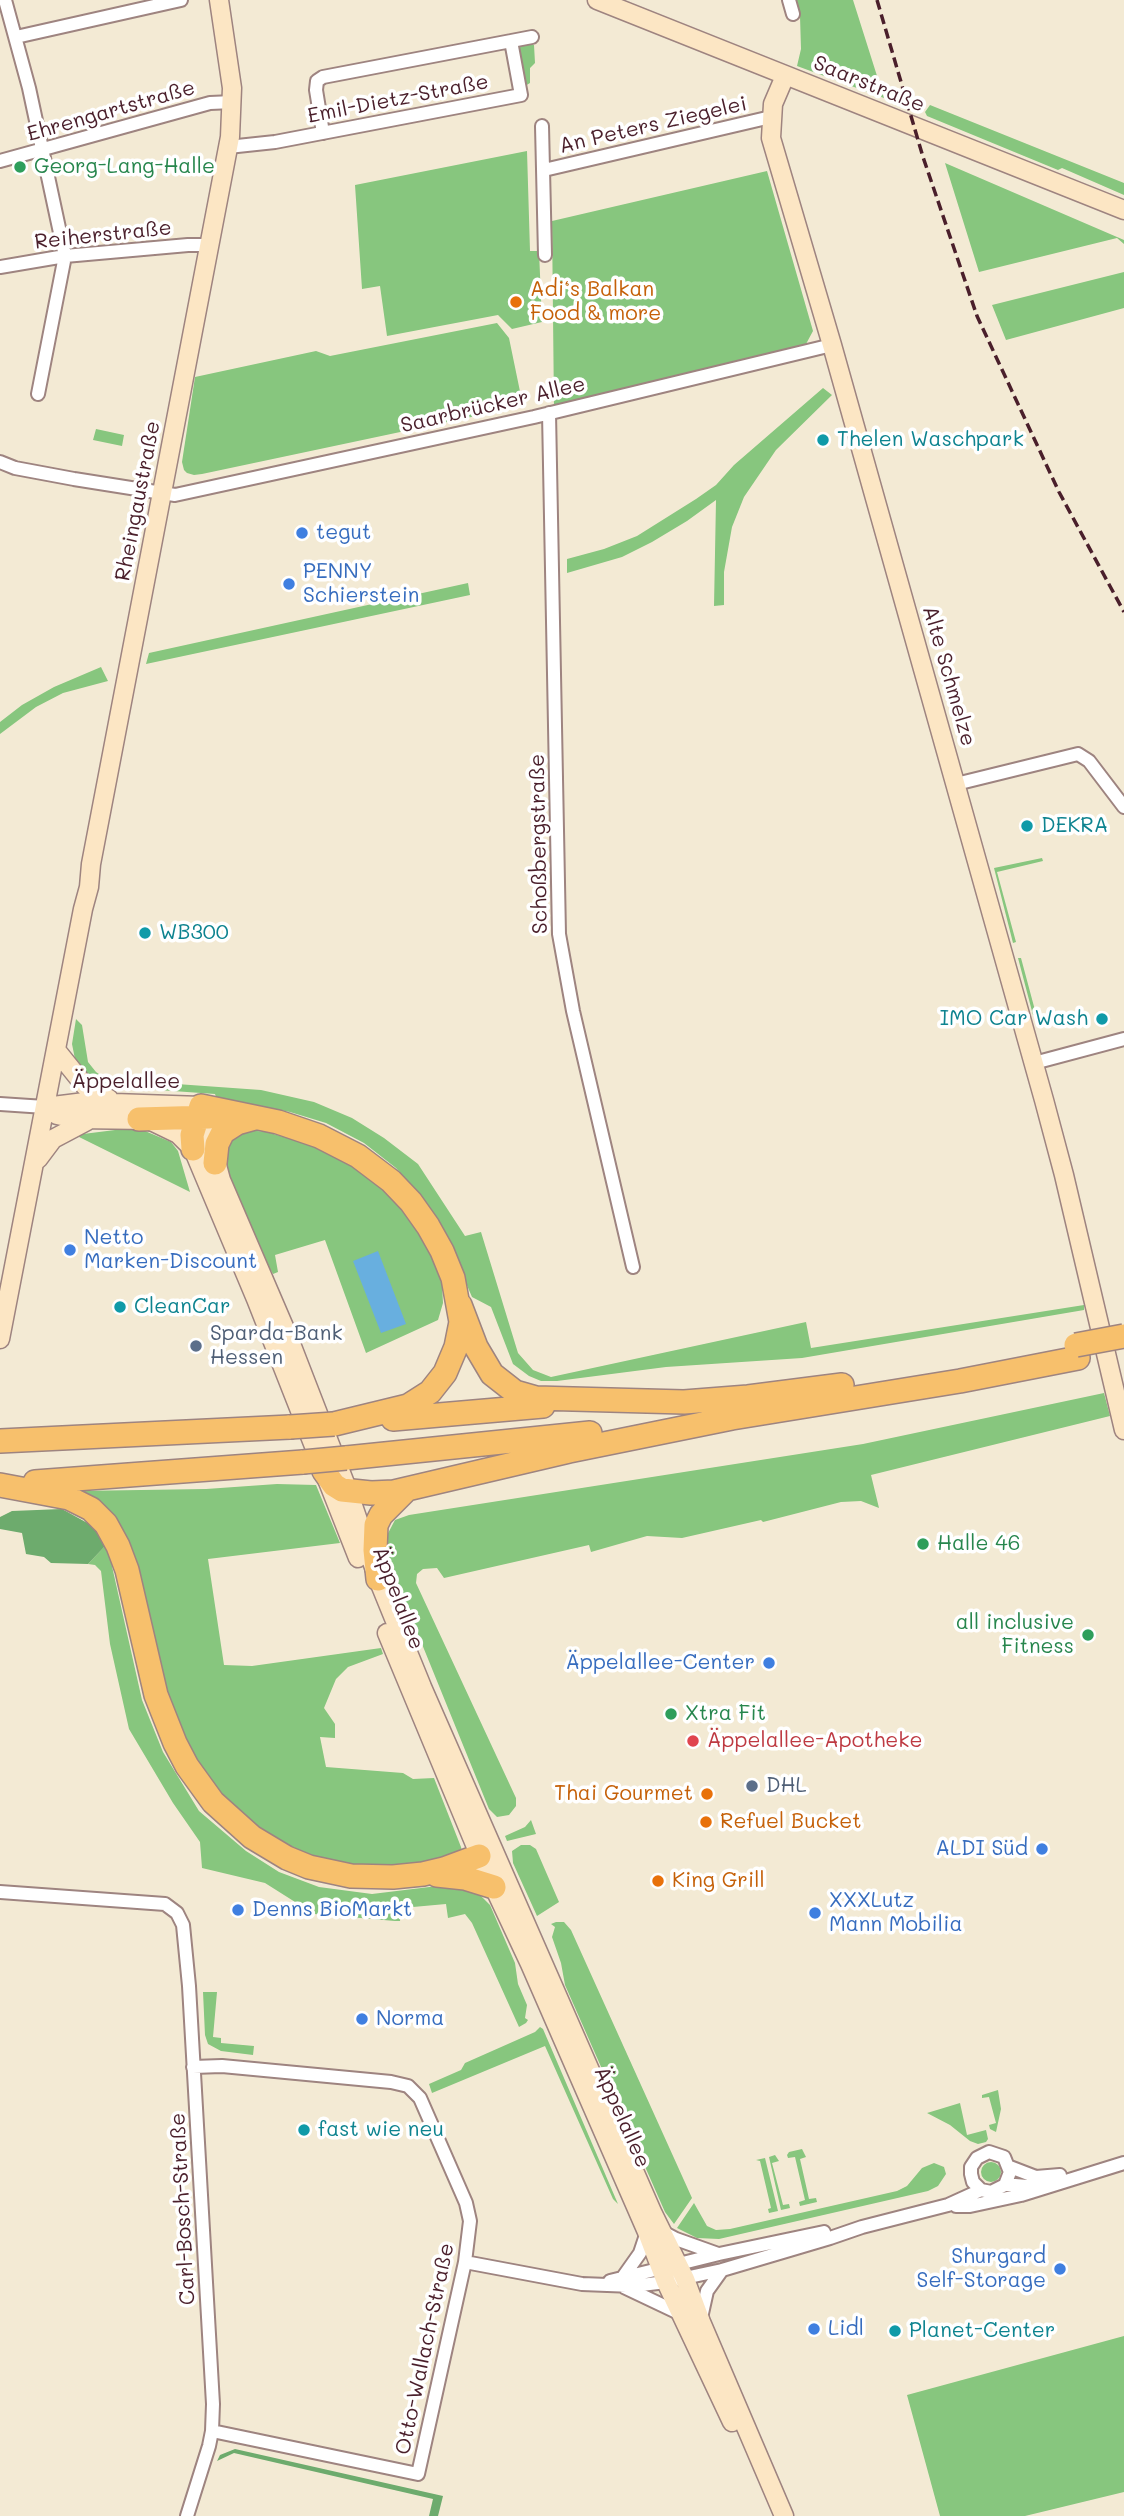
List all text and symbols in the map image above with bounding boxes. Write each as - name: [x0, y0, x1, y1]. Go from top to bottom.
- street label: Saarstraße: [810, 50, 928, 118]
- street label: Emil-Dietz-Straße: [305, 69, 491, 129]
- street label: Ehrengartstraße: [24, 75, 198, 147]
- street label: An Peters Ziegelei: [557, 91, 749, 159]
- place label: Georg-Lang-Halle: [34, 154, 215, 180]
- marker: Georg-Lang-Halle: [12, 159, 28, 175]
- street label: Reiherstraße: [33, 215, 173, 255]
- place label: Adi‘s Balkan Food & more: [530, 277, 661, 327]
- marker: Adi‘s Balkan Food & more: [508, 294, 524, 310]
- street label: Saarbrücker Allee: [398, 371, 588, 439]
- street label: Rheingaustraße: [110, 419, 166, 583]
- place label: Thelen Waschpark: [837, 427, 1024, 453]
- marker: Thelen Waschpark: [815, 432, 831, 448]
- place label: tegut: [316, 520, 371, 546]
- marker: tegut: [294, 525, 310, 541]
- place label: PENNY Schierstein: [303, 559, 419, 609]
- marker: PENNY Schierstein: [281, 576, 297, 592]
- street label: Alte Schmelze: [917, 603, 981, 749]
- street label: Schoßbergstraße: [525, 754, 553, 934]
- place label: DEKRA: [1041, 813, 1108, 839]
- marker: DEKRA: [1019, 818, 1035, 834]
- place label: WB300: [159, 920, 229, 946]
- marker: WB300: [137, 925, 153, 941]
- place label: IMO Car Wash: [940, 1006, 1088, 1032]
- marker: IMO Car Wash: [1094, 1011, 1110, 1027]
- street label: Äppelallee: [72, 1069, 180, 1095]
- place label: Netto Marken-Discount: [84, 1225, 257, 1275]
- marker: Netto Marken-Discount: [62, 1242, 78, 1258]
- place label: CleanCar: [134, 1294, 231, 1320]
- marker: CleanCar: [112, 1299, 128, 1315]
- place label: Sparda-Bank Hessen: [210, 1321, 343, 1371]
- marker: Sparda-Bank Hessen: [188, 1338, 204, 1354]
- place label: Halle 46: [937, 1531, 1020, 1557]
- marker: Halle 46: [915, 1536, 931, 1552]
- street label: Äppelallee: [367, 1543, 429, 1653]
- place label: all inclusive Fitness: [956, 1610, 1074, 1660]
- marker: all inclusive Fitness: [1080, 1627, 1096, 1643]
- place label: Äppelallee-Center: [565, 1650, 755, 1676]
- marker: Äppelallee-Center: [761, 1655, 777, 1671]
- place label: Xtra Fit: [685, 1701, 766, 1727]
- marker: Xtra Fit: [663, 1706, 679, 1722]
- place label: Äppelallee-Apotheke: [707, 1728, 922, 1754]
- marker: Äppelallee-Apotheke: [685, 1733, 701, 1749]
- place label: DHL: [766, 1773, 806, 1799]
- marker: DHL: [744, 1778, 760, 1794]
- place label: Thai Gourmet: [554, 1781, 693, 1807]
- marker: Thai Gourmet: [699, 1786, 715, 1802]
- place label: Refuel Bucket: [720, 1809, 861, 1835]
- marker: Refuel Bucket: [698, 1814, 714, 1830]
- place label: ALDI Süd: [935, 1836, 1028, 1862]
- marker: ALDI Süd: [1034, 1841, 1050, 1857]
- place label: King Grill: [672, 1868, 765, 1894]
- marker: King Grill: [650, 1873, 666, 1889]
- place label: XXXLutz Mann Mobilia: [829, 1888, 963, 1938]
- place label: Denns BioMarkt: [252, 1897, 412, 1923]
- marker: Denns BioMarkt: [230, 1902, 246, 1918]
- marker: XXXLutz Mann Mobilia: [807, 1905, 823, 1921]
- place label: Norma: [376, 2006, 444, 2032]
- marker: Norma: [354, 2011, 370, 2027]
- street label: Äppelallee: [588, 2062, 656, 2172]
- street label: Carl-Bosch-Straße: [165, 2112, 201, 2306]
- place label: fast wie neu: [318, 2117, 444, 2143]
- marker: fast wie neu: [296, 2122, 312, 2138]
- street label: Otto-Wallach-Straße: [390, 2241, 460, 2457]
- place label: Shurgard Self-Storage: [917, 2244, 1046, 2294]
- marker: Shurgard Self-Storage: [1052, 2261, 1068, 2277]
- place label: Lidl: [828, 2316, 864, 2342]
- place label: Planet-Center: [909, 2318, 1055, 2344]
- marker: Lidl: [806, 2321, 822, 2337]
- marker: Planet-Center: [887, 2323, 903, 2339]

